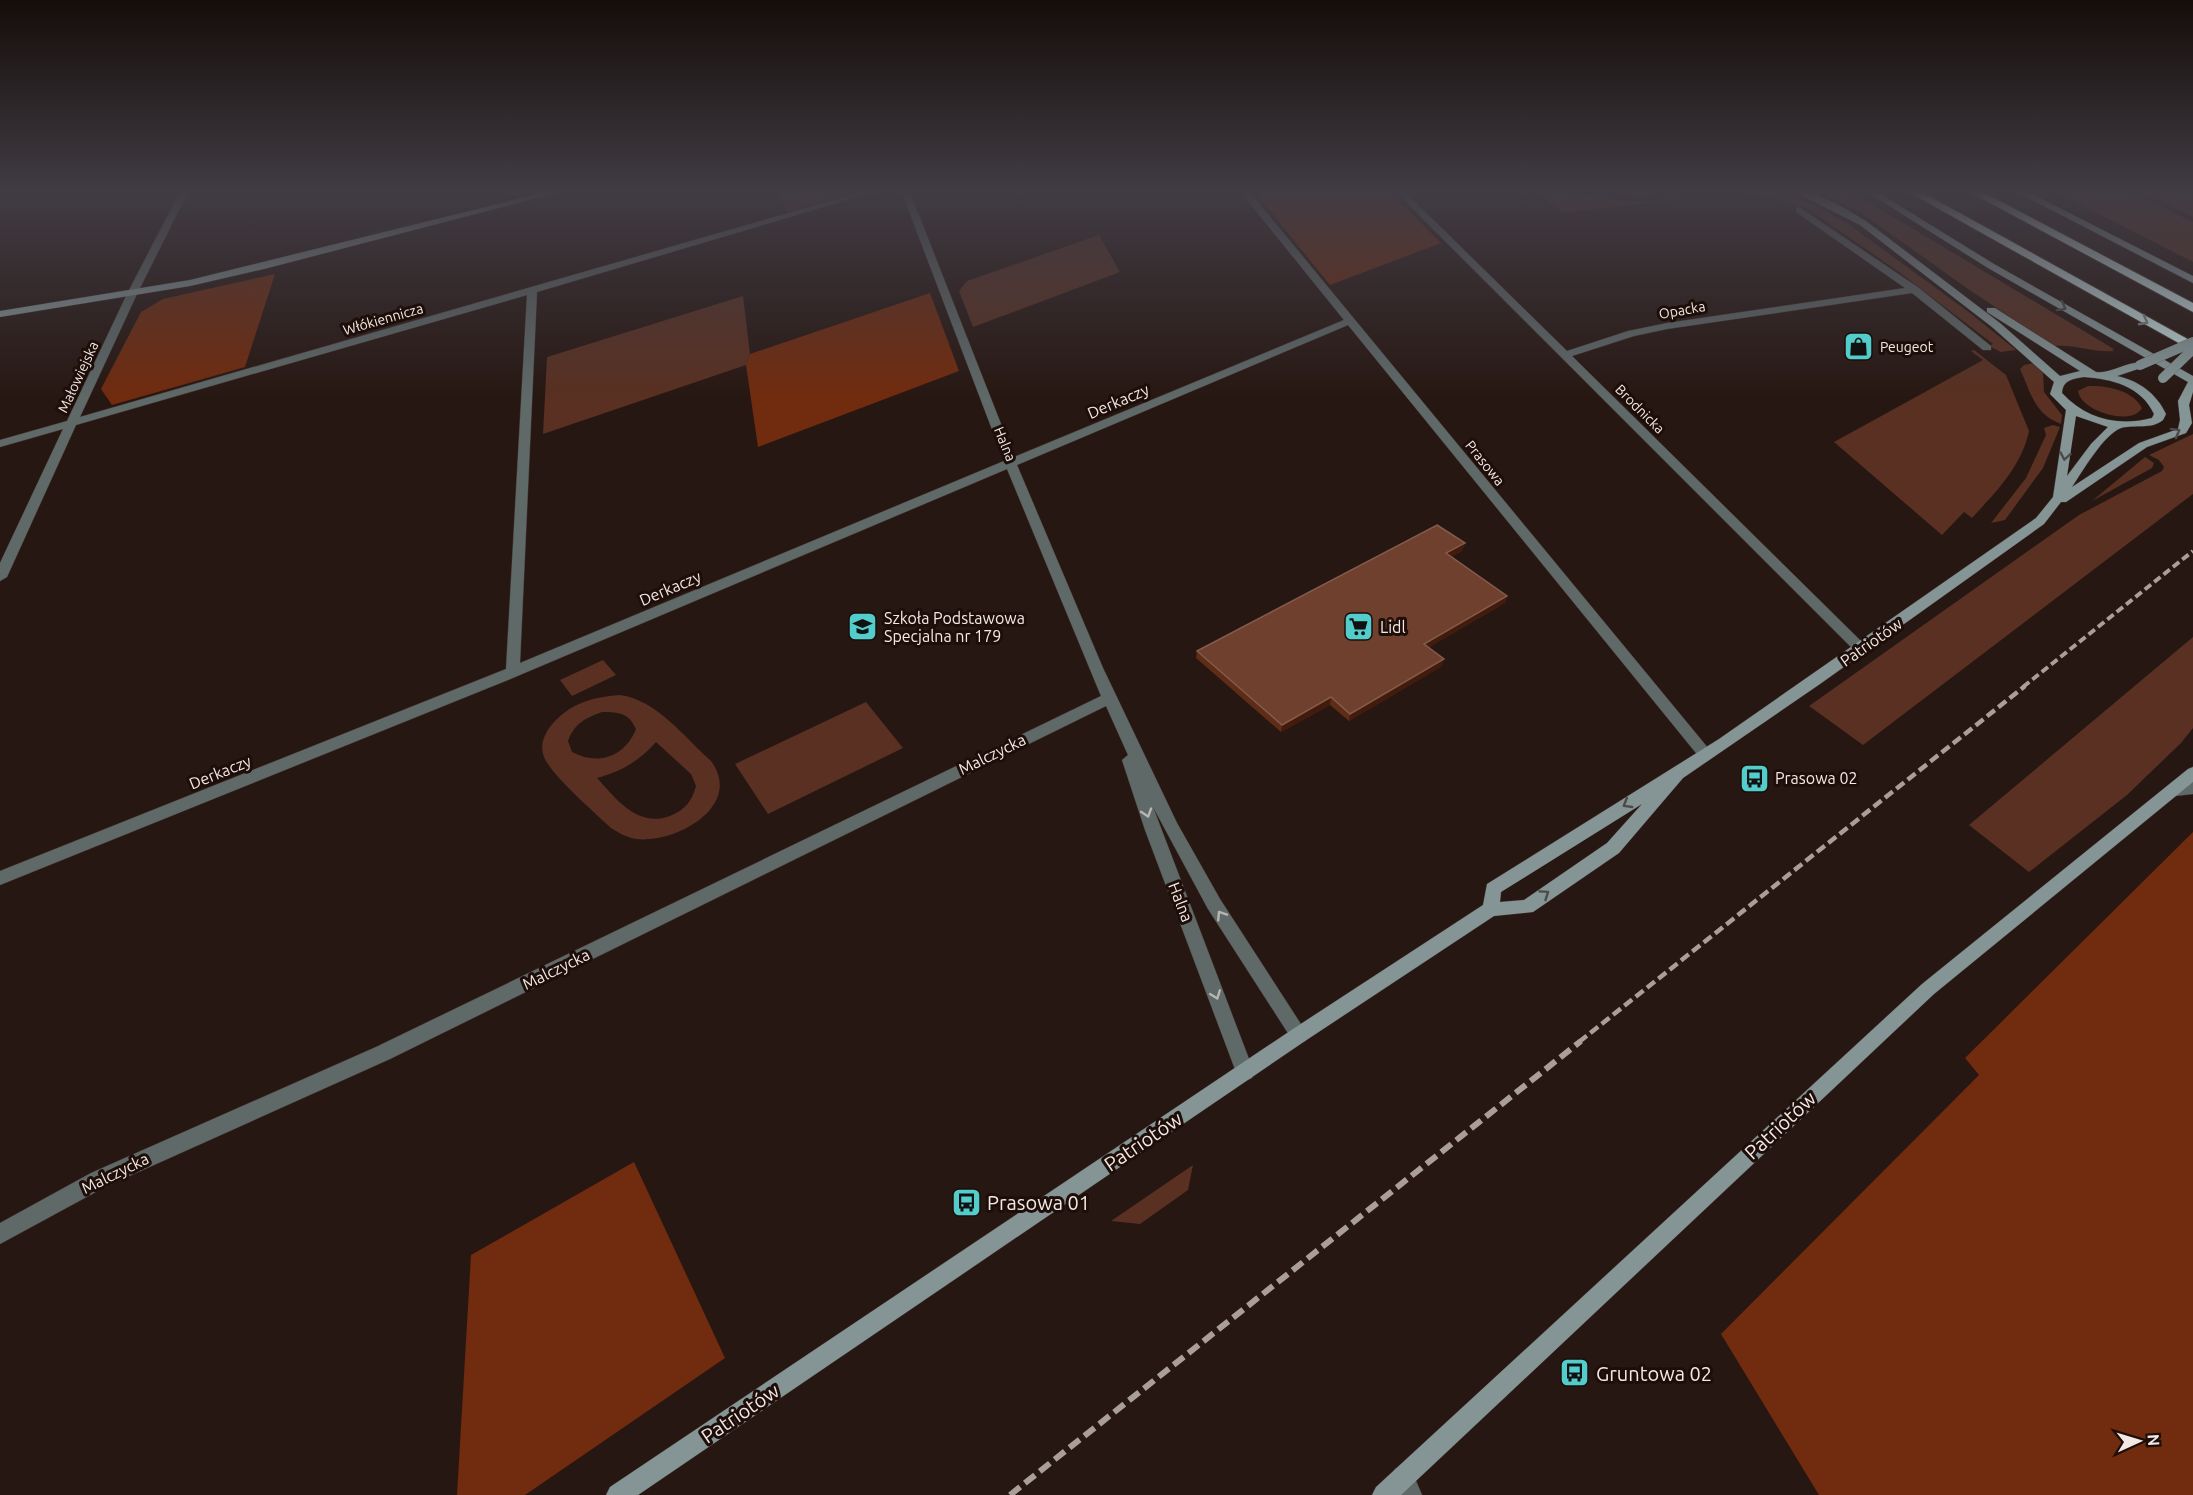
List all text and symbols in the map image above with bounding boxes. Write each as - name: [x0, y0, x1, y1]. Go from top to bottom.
- street label: Opacka: [1657, 298, 1707, 322]
- street label: Włókiennicza: [341, 300, 425, 338]
- one-way arrow: [2056, 300, 2066, 311]
- one-way arrow: [2138, 314, 2149, 325]
- shop icon: Peugeot: [1843, 331, 1875, 363]
- street label: Małowiejska: [54, 339, 102, 415]
- place label: Peugeot: [1880, 339, 1934, 355]
- street label: Derkaczy: [1085, 380, 1152, 422]
- street label: Brodnicka: [1612, 381, 1668, 437]
- street label: Halna: [991, 424, 1019, 464]
- one-way arrow: [2170, 428, 2180, 439]
- street label: Prasowa: [1462, 437, 1508, 489]
- one-way arrow: [2059, 451, 2072, 461]
- street label: Derkaczy: [637, 567, 704, 609]
- place label: Szkoła Podstawowa Specjalna nr 179: [884, 609, 1025, 645]
- school or university icon: Szkoła Podstawowa Specjalna nr 179: [847, 611, 879, 643]
- supermarket icon: Lidl: [1343, 611, 1375, 643]
- street label: Patriotów: [1837, 614, 1906, 670]
- place label: Lidl: [1380, 618, 1406, 636]
- street label: Malczycka: [955, 730, 1029, 778]
- street label: Derkaczy: [186, 751, 254, 793]
- bus stop icon: Prasowa 02: [1738, 762, 1770, 794]
- place label: Prasowa 02: [1775, 769, 1857, 787]
- one-way arrow: [1623, 797, 1633, 808]
- one-way arrow: [1140, 807, 1153, 818]
- street label: Halna: [1165, 880, 1197, 924]
- one-way arrow: [1539, 890, 1549, 902]
- one-way arrow: [1217, 911, 1228, 922]
- street label: Malczycka: [519, 945, 593, 993]
- one-way arrow: [1208, 990, 1221, 1000]
- street label: Patriotów: [1740, 1086, 1821, 1164]
- street label: Patriotów: [1100, 1106, 1187, 1175]
- street label: Malczycka: [78, 1149, 152, 1197]
- bus stop icon: Prasowa 01: [950, 1186, 982, 1218]
- place label: Prasowa 01: [987, 1191, 1090, 1214]
- bus stop icon: Gruntowa 02: [1559, 1357, 1591, 1389]
- place label: Gruntowa 02: [1596, 1362, 1712, 1385]
- street label: Patriotów: [697, 1378, 784, 1447]
- north arrow: [2109, 1411, 2169, 1471]
- text: N: [2145, 1433, 2163, 1447]

